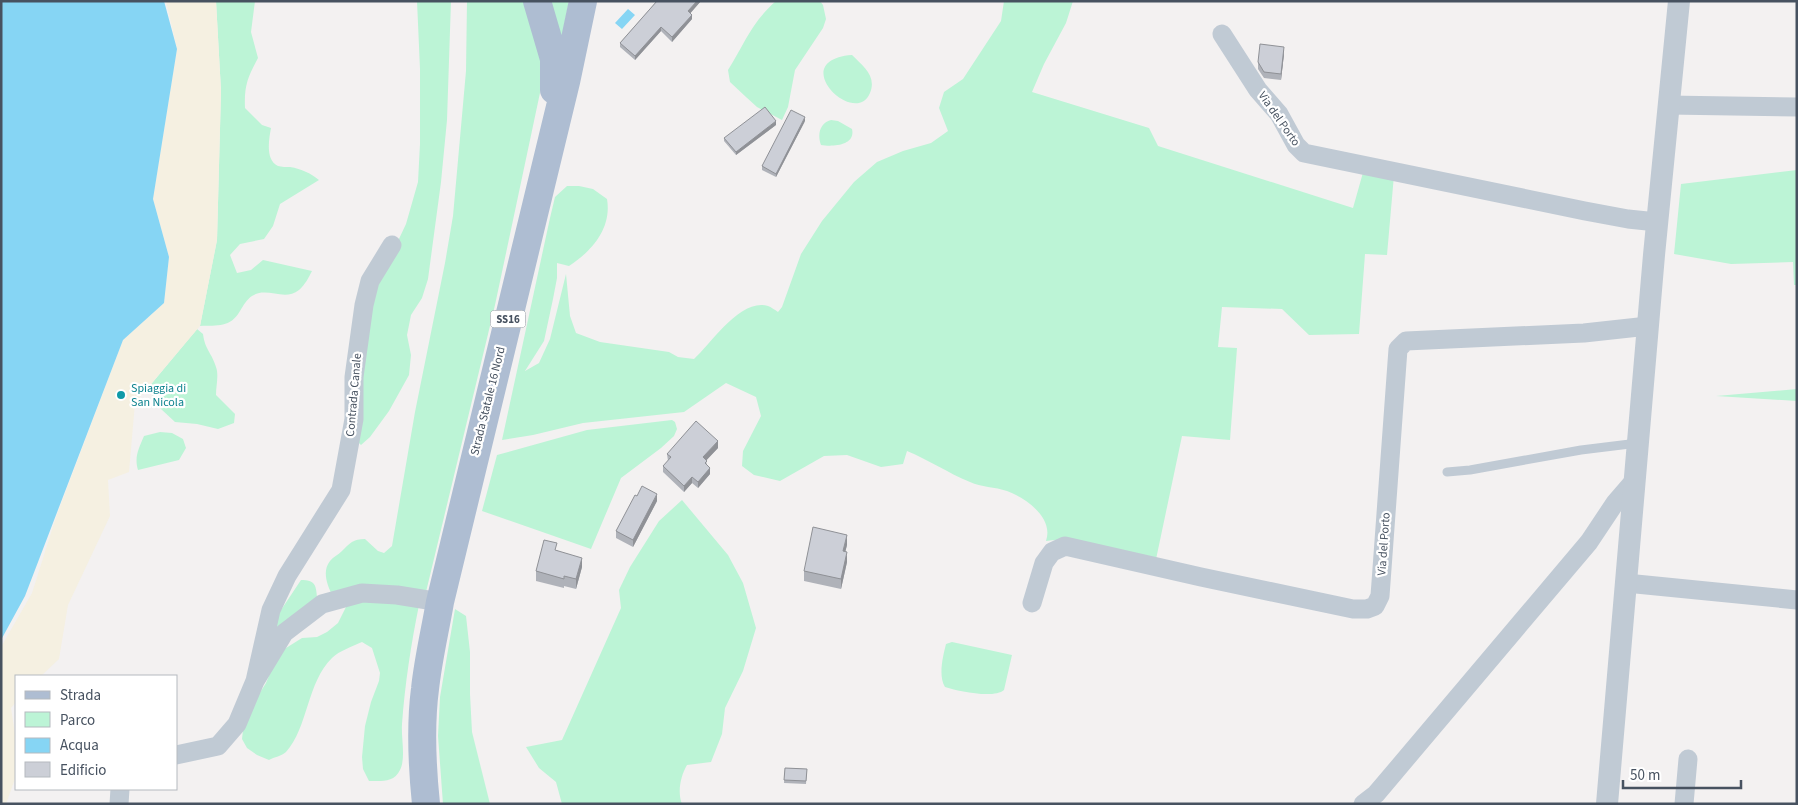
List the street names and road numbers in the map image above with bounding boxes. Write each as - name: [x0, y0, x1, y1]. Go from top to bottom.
- street label: Via del Porto: [1254, 88, 1304, 150]
- road number: SS16: [490, 310, 526, 328]
- street label: Strada Statale 16 Nord: [466, 345, 510, 457]
- street label: Contrada Canale: [342, 353, 366, 437]
- street label: Via del Porto: [1373, 512, 1395, 576]

